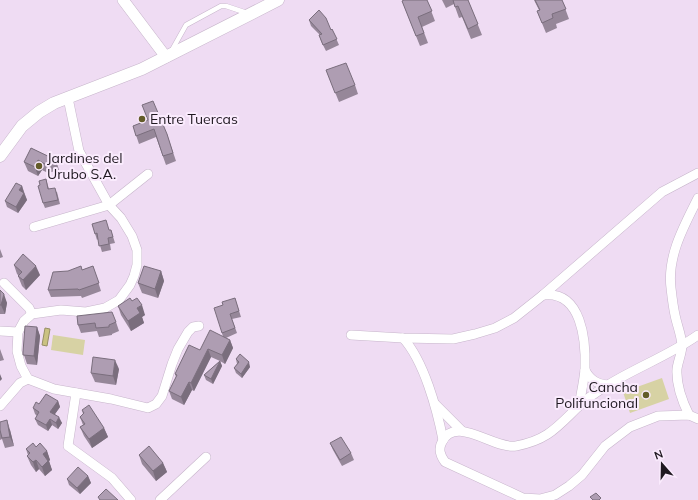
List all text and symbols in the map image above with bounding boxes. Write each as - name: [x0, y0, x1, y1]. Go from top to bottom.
- place label: Entre Tuercas: [150, 110, 238, 128]
- marker: Entre Tuercas: [137, 114, 147, 124]
- place label: Jardines del Urubo S.A.: [47, 149, 123, 183]
- marker: Jardines del Urubo S.A.: [34, 161, 44, 171]
- place label: Cancha Polifuncional: [555, 378, 638, 412]
- marker: Cancha Polifuncional: [641, 390, 651, 400]
- north arrow: [642, 444, 682, 484]
- text: N: [652, 447, 665, 463]

